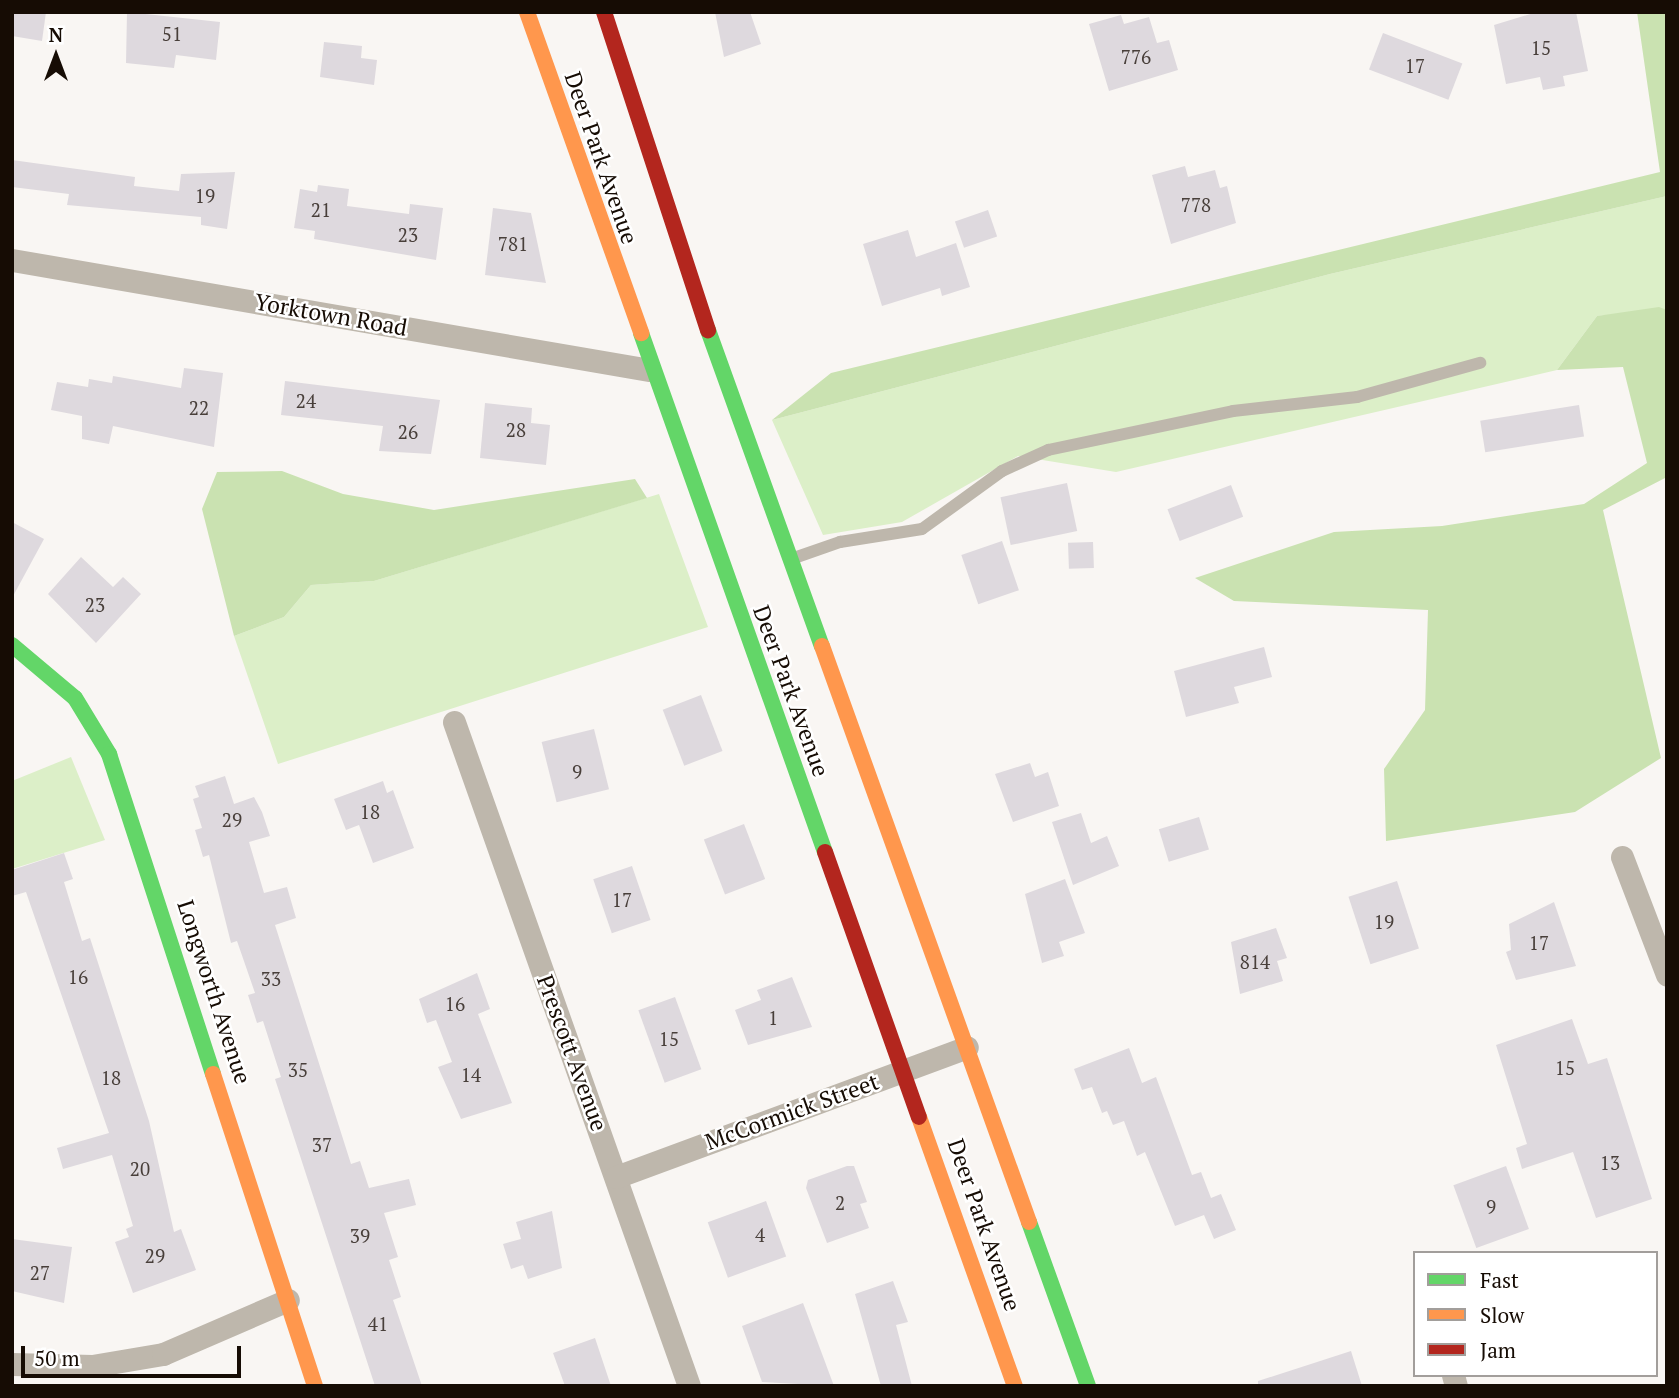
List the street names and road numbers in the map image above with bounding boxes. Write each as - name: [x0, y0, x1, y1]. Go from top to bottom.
- street label: Deer Park Avenue: [559, 68, 643, 248]
- street label: Yorktown Road: [253, 288, 409, 342]
- street label: Deer Park Avenue: [747, 601, 835, 781]
- street label: Longworth Avenue: [171, 896, 257, 1088]
- street label: Prescott Avenue: [531, 971, 613, 1135]
- street label: McCormick Street: [701, 1068, 883, 1156]
- street label: Deer Park Avenue: [942, 1135, 1026, 1315]

